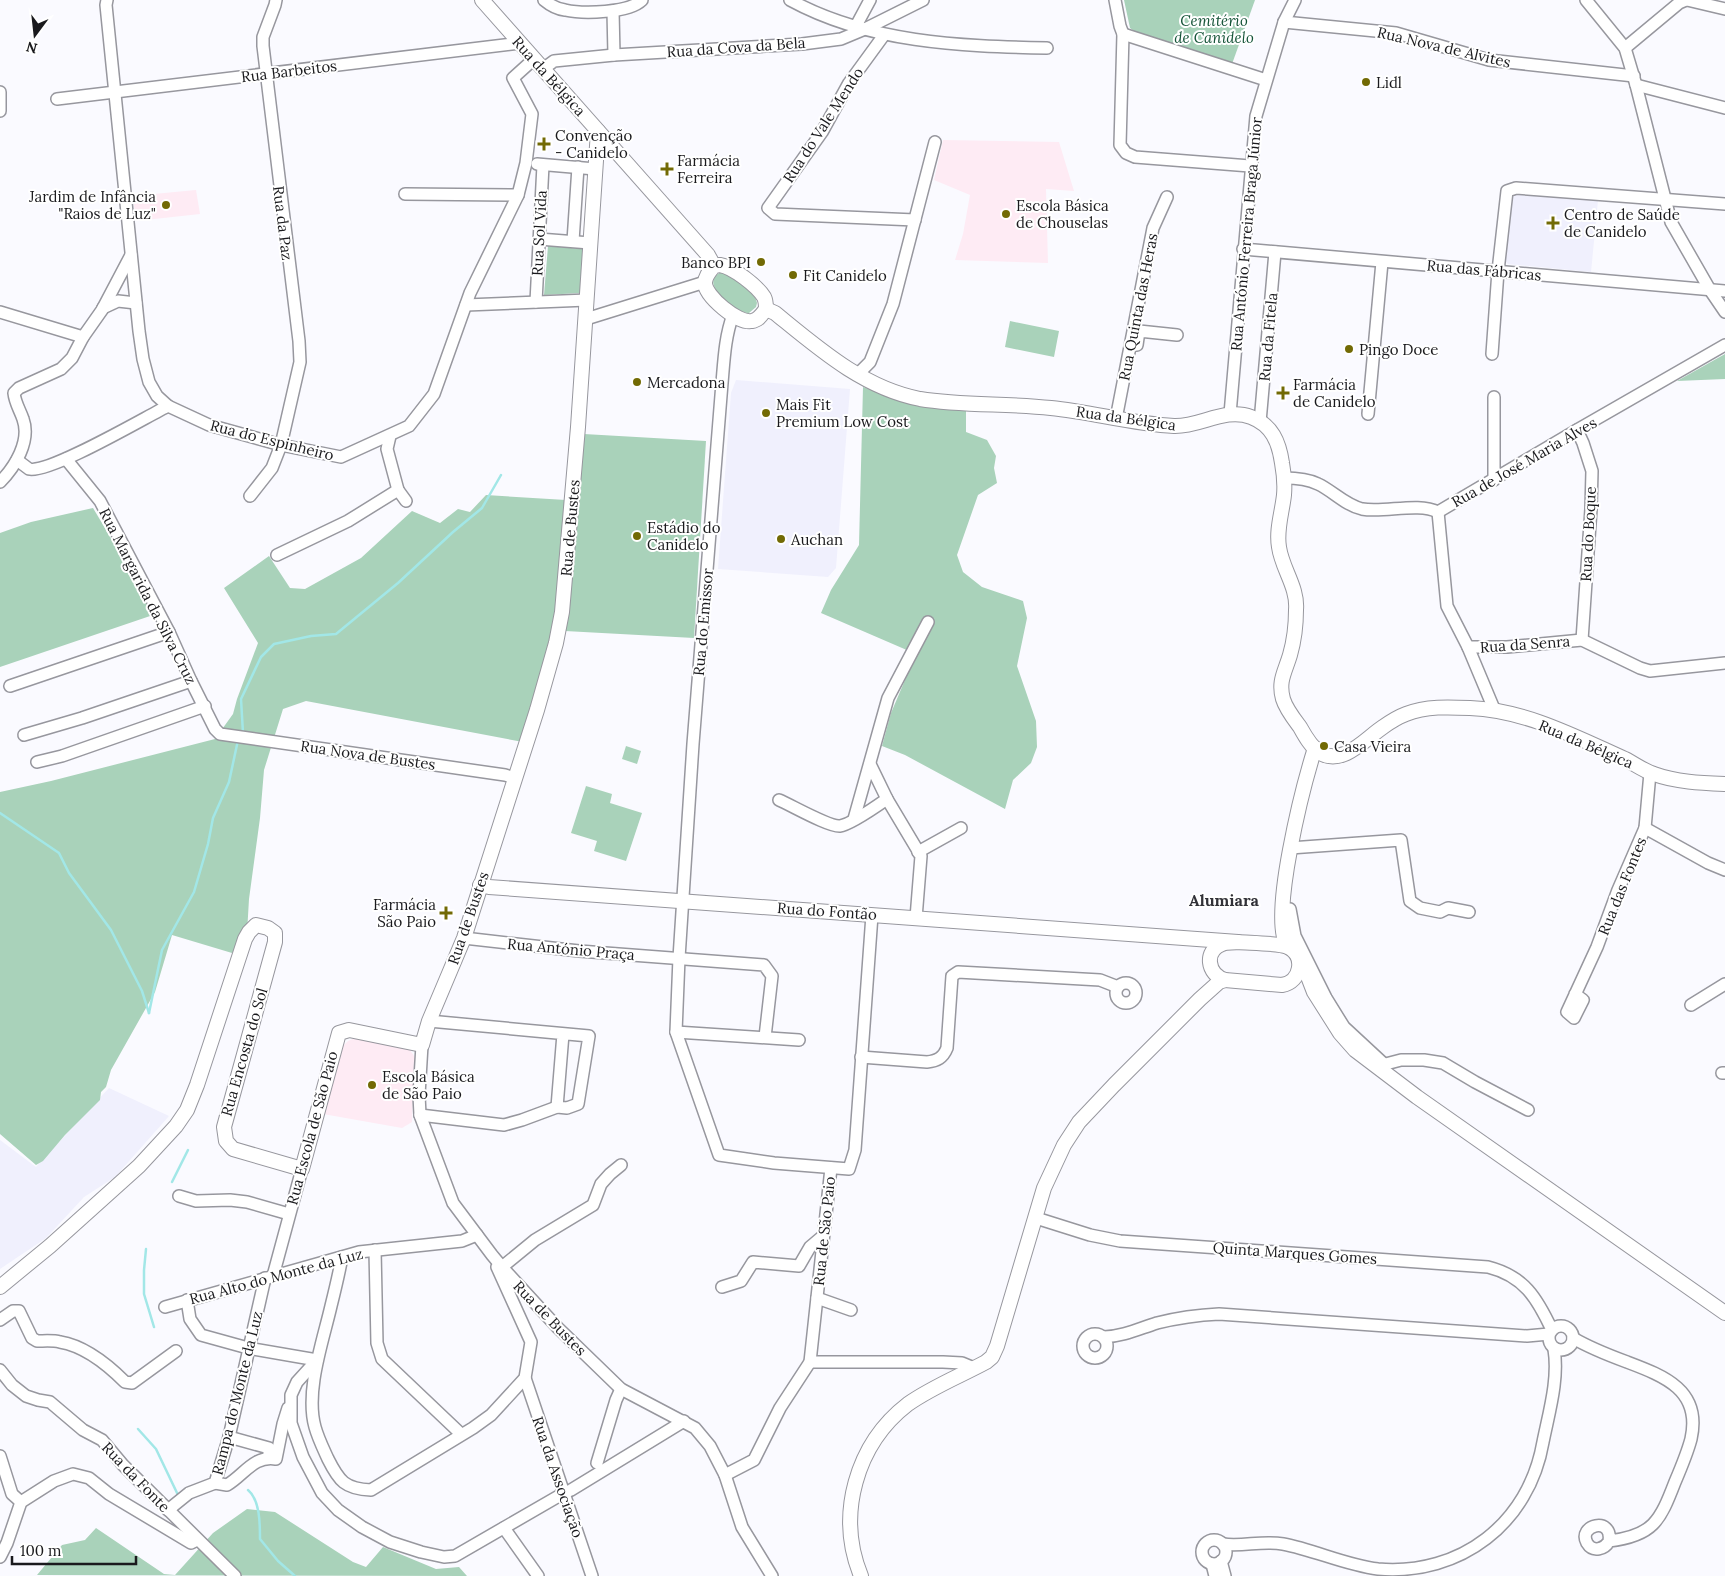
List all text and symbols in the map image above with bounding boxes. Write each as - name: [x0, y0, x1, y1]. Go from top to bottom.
- north arrow: [10, 10, 60, 60]
- park label: Cemitério de Canidelo: [1174, 11, 1254, 47]
- street label: Rua Nova de Alvites: [1375, 22, 1513, 72]
- street label: Rua da Bélgica: [508, 32, 590, 120]
- street label: Rua da Cova da Bela: [666, 33, 806, 61]
- text: N: [24, 37, 39, 58]
- street label: Rua Barbeitos: [240, 56, 338, 86]
- street label: Rua do Vale Mendo: [779, 64, 868, 186]
- place label: Lidl: [1376, 73, 1402, 92]
- marker: Lidl: [1360, 76, 1372, 88]
- street label: Rua António Ferreira Braga Júnior: [1226, 116, 1266, 352]
- place label: Convenção - Canidelo: [555, 126, 633, 162]
- marker: Convenção - Canidelo: [537, 137, 551, 151]
- place label: Farmácia Ferreira: [677, 151, 740, 187]
- marker: Farmácia Ferreira: [661, 163, 673, 175]
- street label: Rua da Paz: [269, 185, 297, 261]
- place label: Jardim de Infância "Raios de Luz": [28, 187, 156, 223]
- street label: Rua Sol Vida: [527, 189, 551, 276]
- place label: Escola Básica de Chouselas: [1016, 196, 1109, 232]
- marker: Jardim de Infância "Raios de Luz": [160, 199, 172, 211]
- place label: Centro de Saúde de Canidelo: [1564, 205, 1680, 241]
- marker: Escola Básica de Chouselas: [1000, 208, 1012, 220]
- marker: Centro de Saúde de Canidelo: [1546, 216, 1560, 230]
- street label: Rua Quinta das Heras: [1114, 232, 1162, 382]
- place label: Banco BPI: [681, 253, 751, 272]
- marker: Banco BPI: [755, 256, 767, 268]
- street label: Rua das Fábricas: [1426, 256, 1542, 284]
- place label: Fit Canidelo: [803, 266, 887, 285]
- marker: Fit Canidelo: [787, 269, 799, 281]
- street label: Rua da Fitela: [1255, 292, 1281, 382]
- place label: Pingo Doce: [1359, 340, 1438, 359]
- marker: Pingo Doce: [1343, 343, 1355, 355]
- place label: Mercadona: [647, 373, 726, 392]
- place label: Farmácia de Canidelo: [1293, 375, 1376, 411]
- marker: Mercadona: [631, 376, 643, 388]
- marker: Farmácia de Canidelo: [1277, 387, 1289, 399]
- place label: Mais Fit Premium Low Cost: [776, 395, 909, 431]
- street label: Rua da Bélgica: [1075, 402, 1177, 434]
- marker: Mais Fit Premium Low Cost: [760, 407, 772, 419]
- street label: Rua de José Maria Alves: [1448, 413, 1600, 511]
- street label: Rua do Espinheiro: [208, 415, 336, 465]
- street label: Rua de Bustes: [556, 479, 584, 577]
- street label: Rua do Boque: [1576, 486, 1600, 582]
- street label: Rua Margarida da Silva Cruz: [95, 505, 201, 687]
- place label: Estádio do Canidelo: [647, 518, 721, 554]
- marker: Estádio do Canidelo: [631, 530, 643, 542]
- place label: Auchan: [790, 530, 843, 549]
- marker: Auchan: [775, 533, 787, 545]
- street label: Rua do Emissor: [689, 567, 717, 677]
- street label: Rua da Senra: [1479, 631, 1571, 657]
- street label: Rua da Bélgica: [1536, 716, 1636, 773]
- street label: Rua Nova de Bustes: [299, 736, 437, 774]
- place label: Casa Vieira: [1334, 737, 1411, 756]
- marker: Casa Vieira: [1318, 740, 1330, 752]
- street label: Rua das Fontes: [1594, 834, 1650, 938]
- street label: Rua de Bustes: [443, 869, 493, 967]
- district label: Alumiara: [1189, 890, 1260, 910]
- place label: Farmácia São Paio: [373, 895, 436, 931]
- street label: Rua do Fontão: [777, 898, 878, 924]
- marker: Farmácia São Paio: [440, 907, 452, 919]
- street label: Rua António Praça: [506, 934, 636, 964]
- street label: Rua Encosta do Sol: [217, 986, 271, 1118]
- street label: Rua Escola de São Paio: [282, 1049, 342, 1207]
- place label: Escola Básica de São Paio: [382, 1067, 475, 1103]
- marker: Escola Básica de São Paio: [366, 1079, 378, 1091]
- street label: Rua de São Paio: [809, 1175, 839, 1287]
- street label: Quinta Marques Gomes: [1212, 1238, 1378, 1268]
- street label: Rua Alto do Monte da Luz: [187, 1244, 365, 1308]
- street label: Rua de Bustes: [509, 1276, 591, 1360]
- street label: Rampa do Monte da Luz: [207, 1309, 267, 1477]
- street label: Rua da Associação: [528, 1414, 588, 1540]
- street label: Rua da Fonte: [98, 1438, 174, 1516]
- scale bar: [12, 1534, 136, 1566]
- text: 100 m: [20, 1541, 61, 1560]

